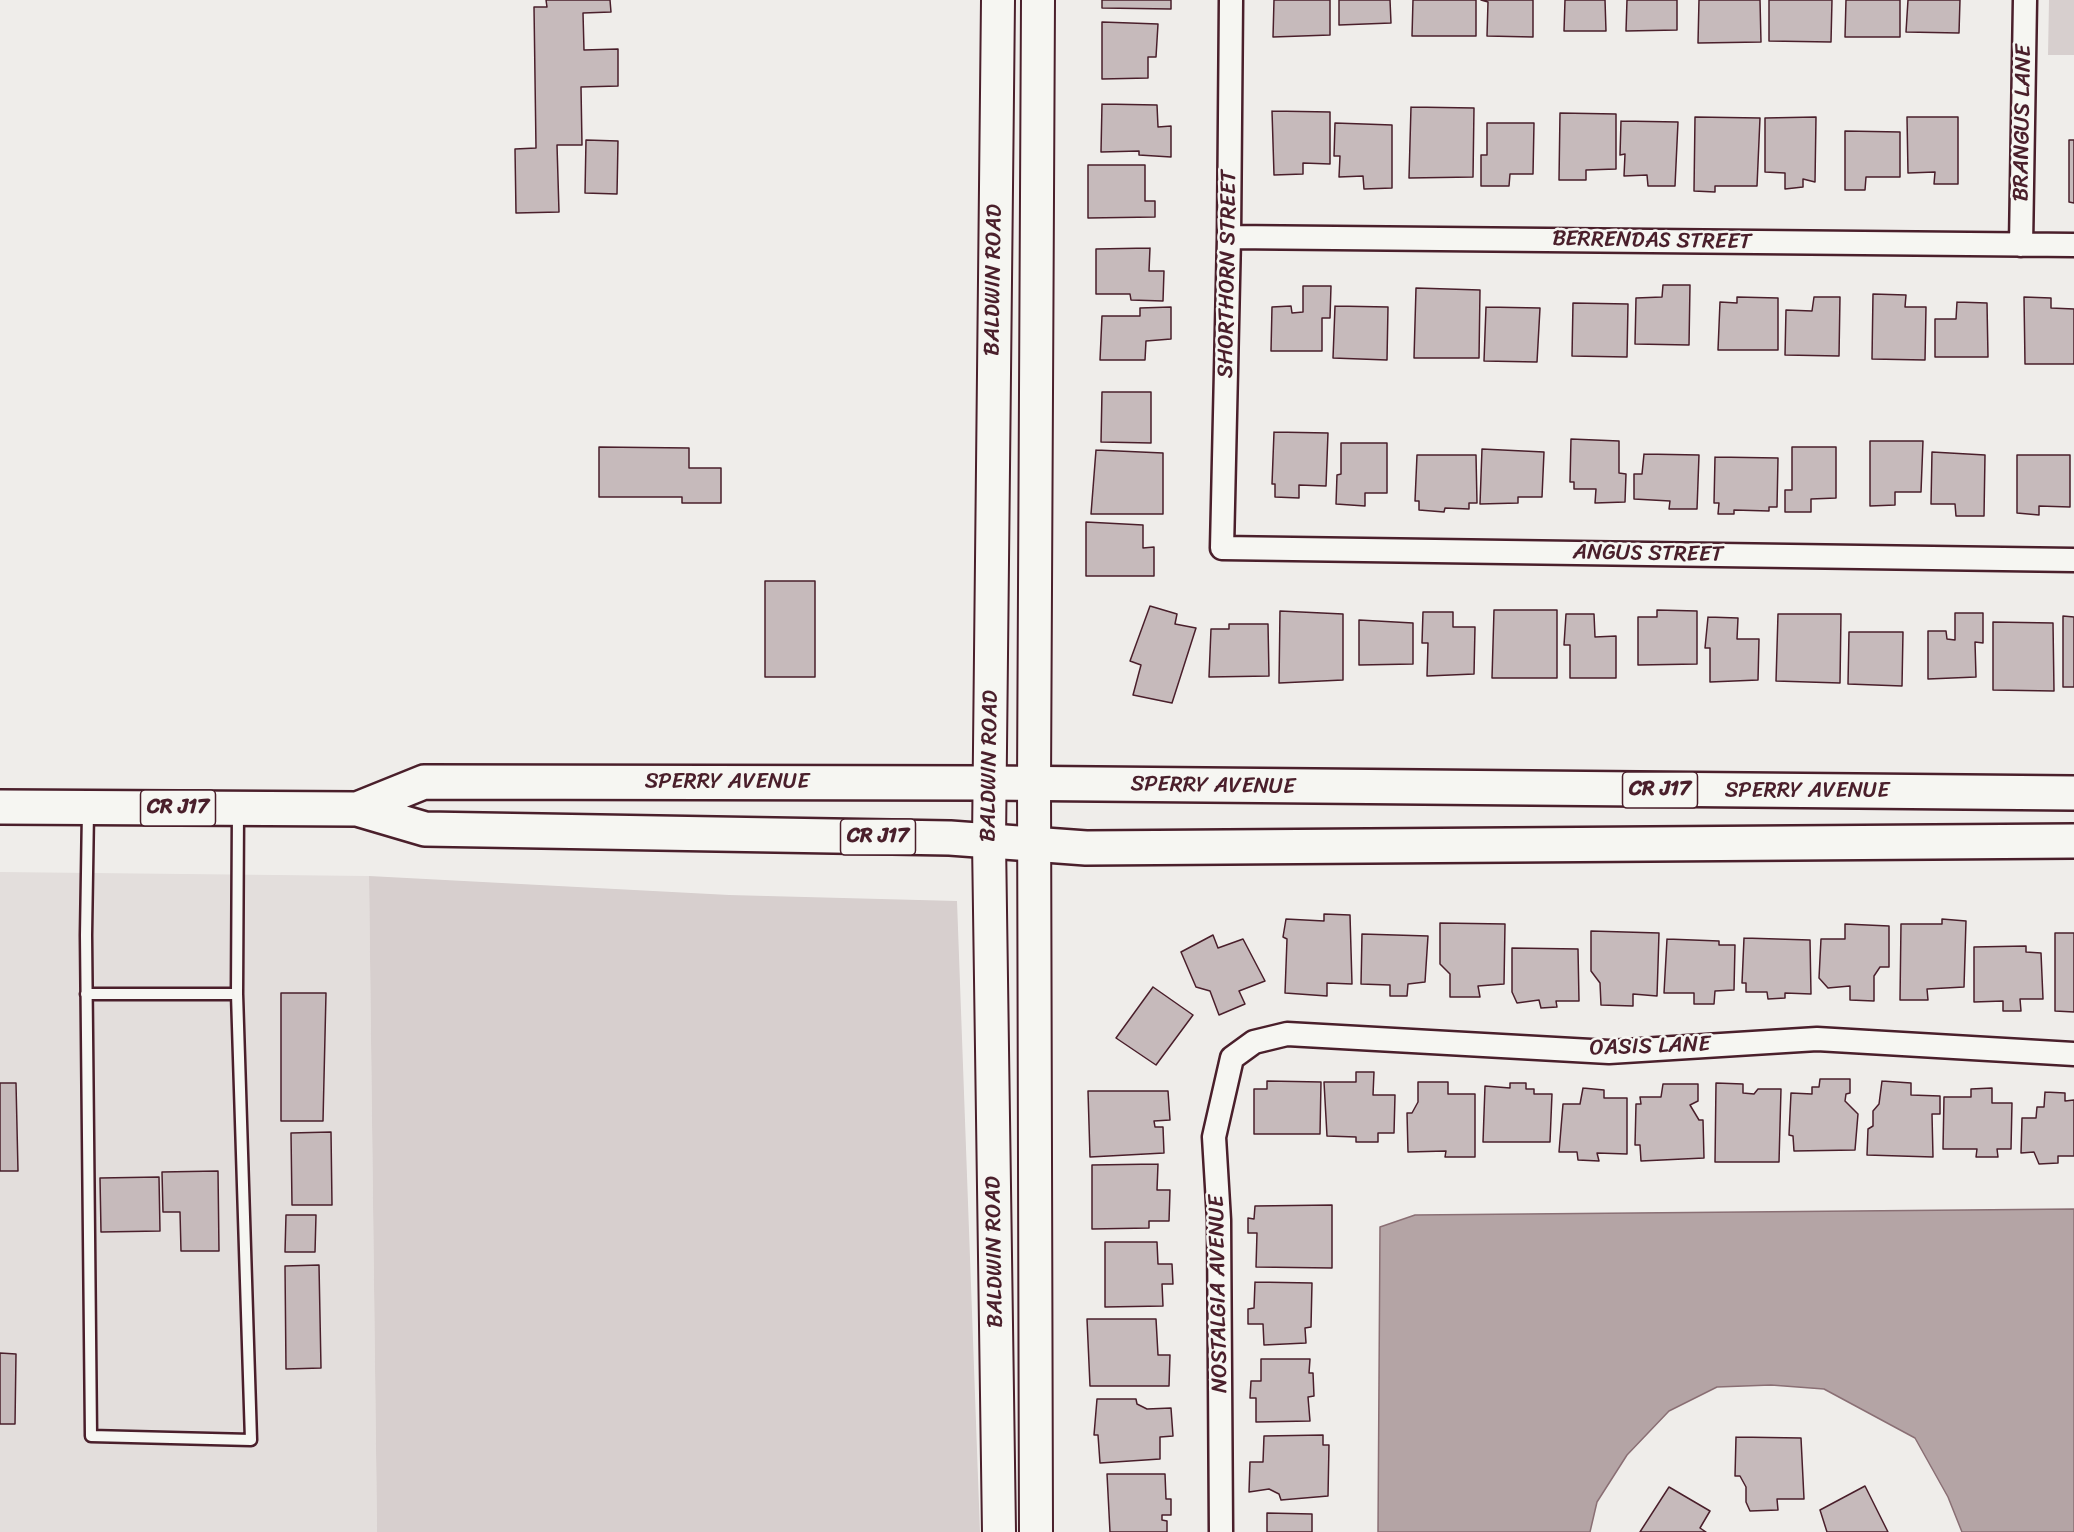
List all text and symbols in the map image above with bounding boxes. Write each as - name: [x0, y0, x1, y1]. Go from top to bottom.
- street label: BRANGUS LANE: [2008, 44, 2038, 202]
- street label: SHORTHORN STREET: [1213, 170, 1243, 378]
- street label: BALDWIN ROAD: [979, 204, 1009, 356]
- street label: BERRENDAS STREET: [1552, 226, 1752, 256]
- street label: ANGUS STREET: [1573, 539, 1723, 569]
- street label: BALDWIN ROAD: [975, 690, 1005, 842]
- street label: SPERRY AVENUE: [645, 769, 809, 795]
- street label: SPERRY AVENUE: [1130, 771, 1296, 801]
- road number: CR J17: [1622, 772, 1698, 808]
- street label: SPERRY AVENUE: [1725, 778, 1889, 804]
- road number: CR J17: [140, 790, 216, 826]
- road number: CR J17: [840, 819, 916, 855]
- street label: OASIS LANE: [1589, 1032, 1711, 1062]
- street label: BALDWIN ROAD: [980, 1176, 1010, 1328]
- street label: NOSTALGIA AVENUE: [1204, 1195, 1234, 1393]

